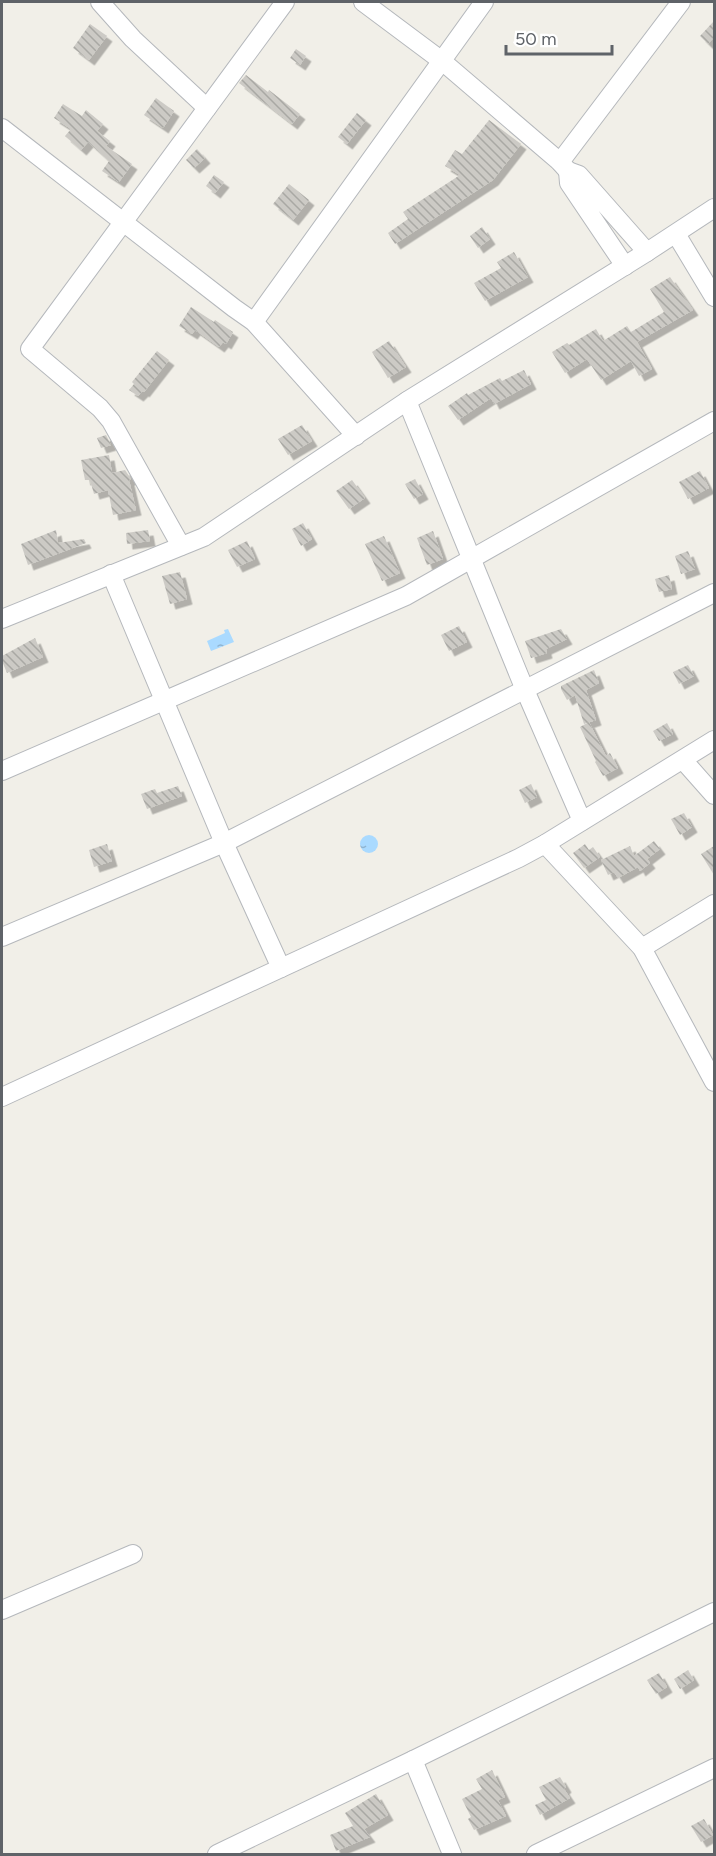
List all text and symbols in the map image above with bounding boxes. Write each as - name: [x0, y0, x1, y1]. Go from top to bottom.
- scale bar: [506, 18, 612, 56]
- text: 50 m: [515, 28, 557, 50]

